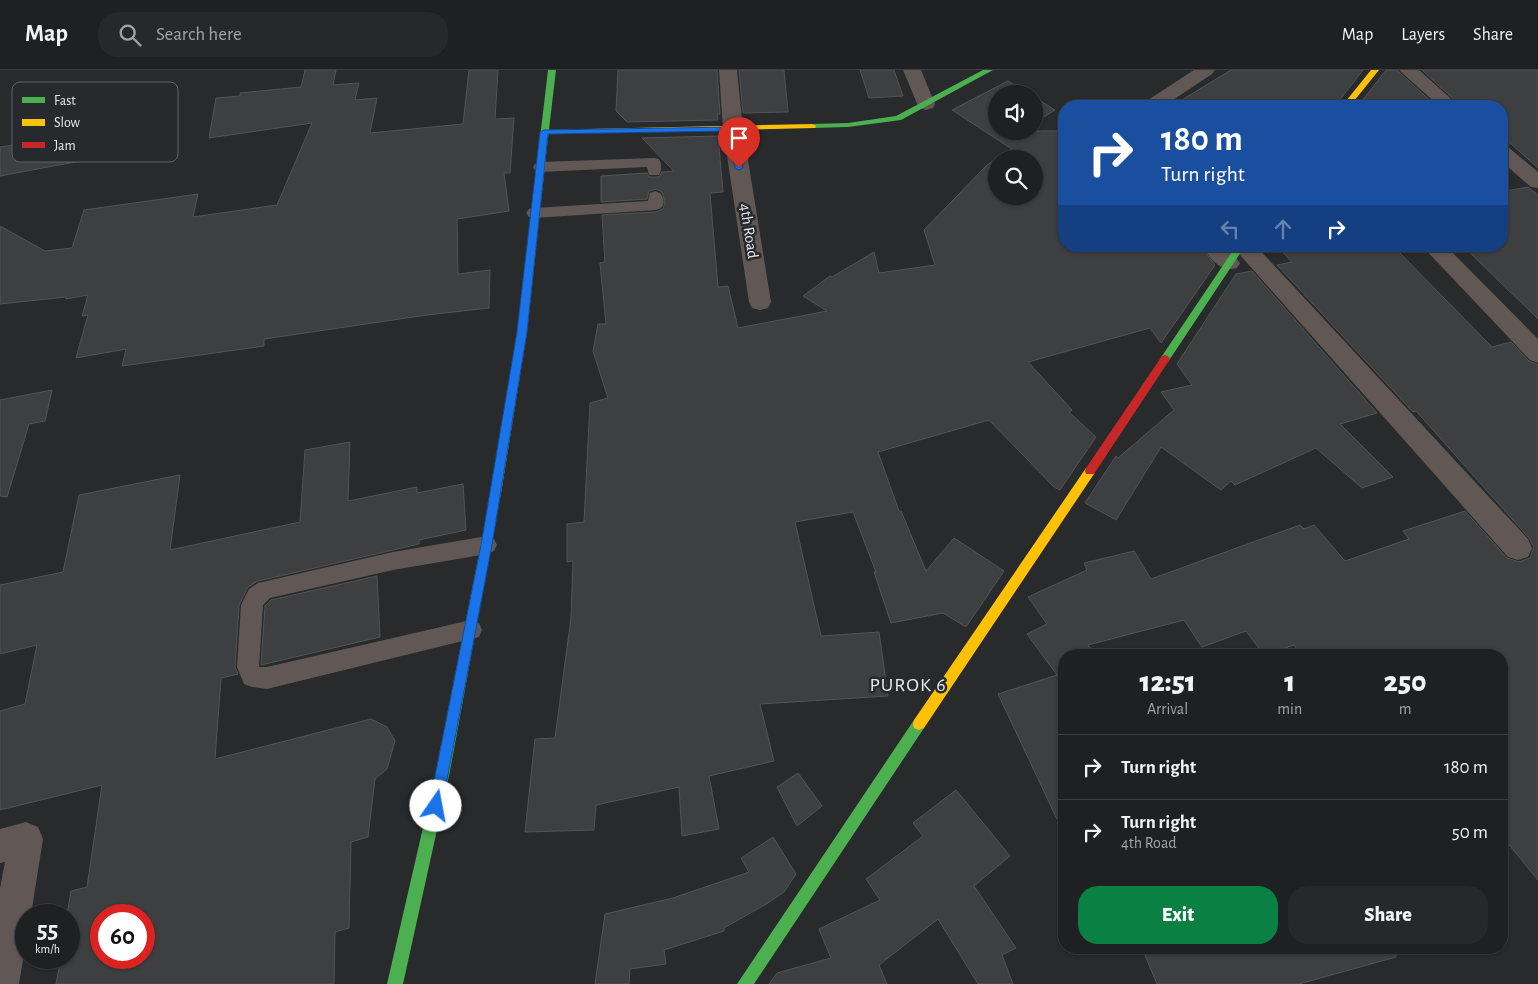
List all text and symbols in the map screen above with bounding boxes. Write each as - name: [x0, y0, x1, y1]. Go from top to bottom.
- search box: [98, 12, 448, 57]
- icon: search: [116, 21, 144, 49]
- text: Map: [25, 22, 68, 46]
- text: Search here: [156, 25, 242, 44]
- text: Map: [1342, 26, 1373, 44]
- text: Layers: [1401, 26, 1445, 44]
- text: Share: [1473, 26, 1513, 44]
- legend: [12, 82, 178, 162]
- map controls: [988, 85, 1043, 205]
- button: sound: [988, 85, 1043, 140]
- text: Fast: [54, 94, 76, 108]
- text: Slow: [54, 116, 81, 130]
- pin: [718, 117, 760, 168]
- icon: right: [1078, 120, 1143, 185]
- text: 180 m: [1161, 122, 1243, 157]
- icon: arrive: [725, 124, 753, 152]
- text: Jam: [54, 139, 76, 153]
- button: search: [988, 150, 1043, 205]
- text: Turn right: [1161, 163, 1245, 185]
- street label: 4th Road: [737, 202, 761, 260]
- icon: left: [1216, 215, 1244, 243]
- icon: ahead: [1269, 215, 1297, 243]
- icon: right: [1322, 215, 1350, 243]
- text: 12:51: [1139, 667, 1196, 697]
- text: 1: [1284, 667, 1295, 697]
- text: 250: [1384, 667, 1427, 697]
- district label: PUROK 6: [869, 675, 947, 695]
- text: Arrival: [1147, 701, 1188, 717]
- text: min: [1277, 701, 1302, 717]
- text: m: [1399, 701, 1411, 717]
- icon: right: [1078, 753, 1106, 781]
- text: Turn right: [1121, 758, 1196, 777]
- text: 180 m: [1444, 758, 1488, 777]
- position arrow: [409, 779, 461, 831]
- text: Turn right: [1121, 813, 1196, 832]
- icon: right: [1078, 818, 1106, 846]
- text: 50 m: [1452, 823, 1488, 842]
- text: 4th Road: [1121, 835, 1177, 851]
- button: Exit: [1078, 886, 1278, 944]
- button: Share: [1288, 886, 1488, 944]
- speed limit sign: 60: [90, 904, 155, 969]
- text: 55: [37, 918, 58, 943]
- text: km/h: [35, 943, 60, 955]

